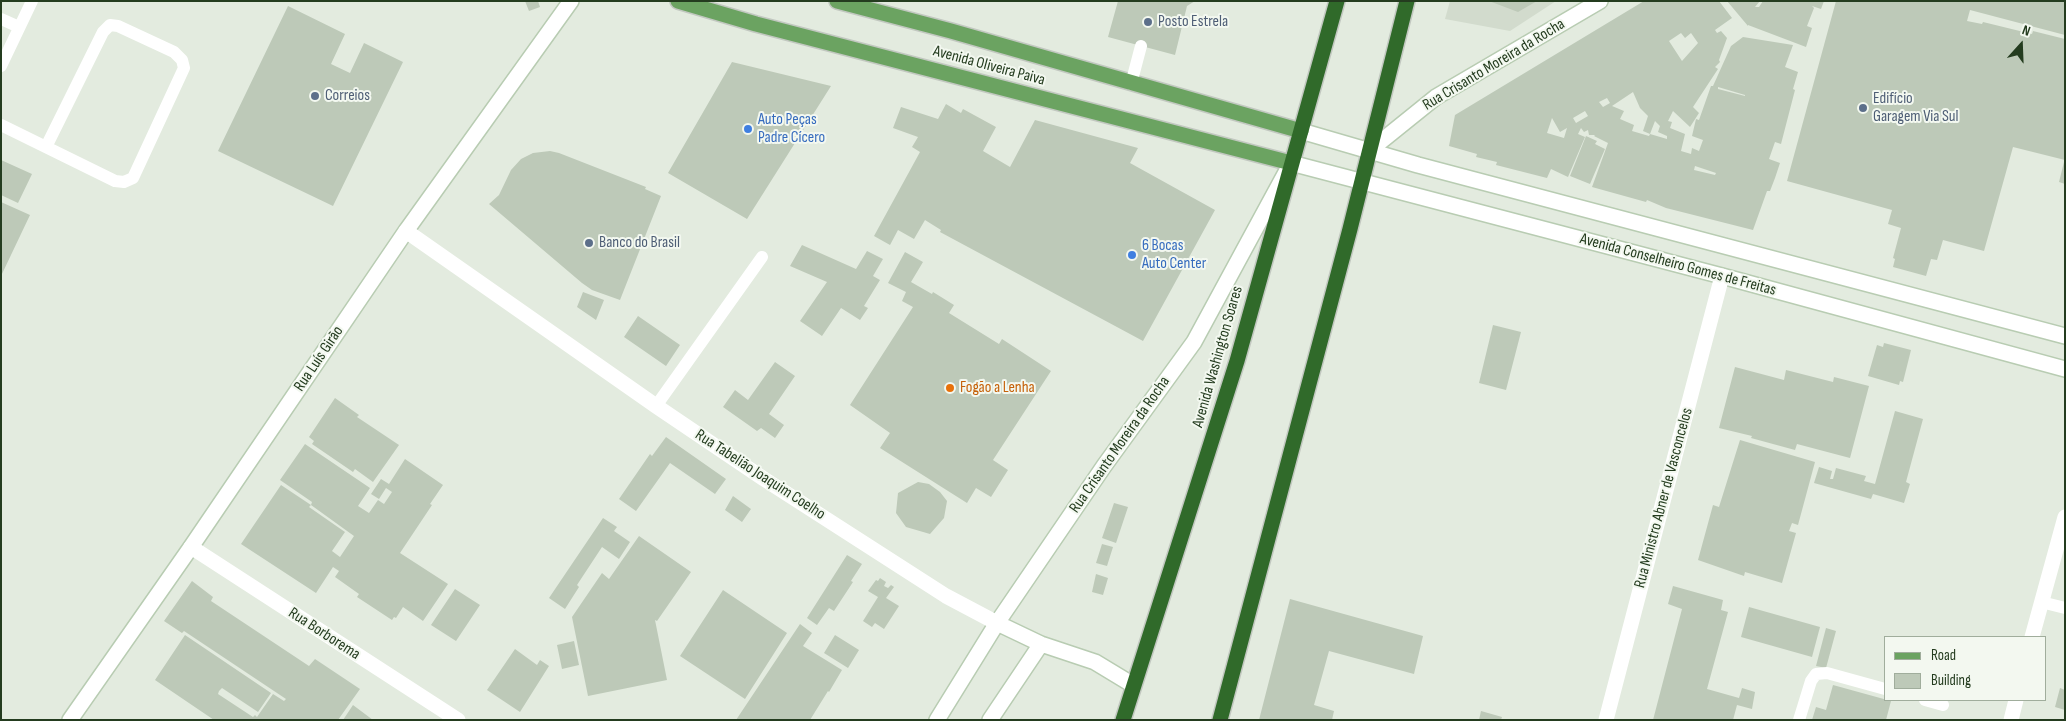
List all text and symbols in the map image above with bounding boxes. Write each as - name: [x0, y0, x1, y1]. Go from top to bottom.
- place label: Posto Estrela: [1158, 12, 1228, 32]
- street label: Rua Crisanto Moreira da Rocha: [1419, 15, 1569, 115]
- marker: Posto Estrela: [1142, 16, 1154, 28]
- north arrow: [1996, 20, 2046, 70]
- text: N: [2020, 21, 2033, 40]
- street label: Avenida Oliveira Paiva: [931, 42, 1047, 90]
- place label: Correios: [325, 86, 370, 106]
- place label: Edifício Garagem Via Sul: [1873, 89, 1959, 127]
- marker: Correios: [309, 90, 321, 102]
- marker: Edifício Garagem Via Sul: [1857, 102, 1869, 114]
- place label: Auto Peças Padre Cícero: [758, 110, 825, 148]
- marker: Auto Peças Padre Cícero: [742, 123, 754, 135]
- street label: Avenida Conselheiro Gomes de Freitas: [1578, 230, 1778, 300]
- place label: Banco do Brasil: [599, 233, 680, 253]
- place label: 6 Bocas Auto Center: [1142, 236, 1206, 274]
- marker: Banco do Brasil: [583, 237, 595, 249]
- marker: 6 Bocas Auto Center: [1126, 249, 1138, 261]
- street label: Avenida Washington Soares: [1189, 284, 1247, 430]
- street label: Rua Luís Girão: [290, 323, 348, 395]
- street label: Rua Crisanto Moreira da Rocha: [1066, 373, 1174, 517]
- place label: Fogão a Lenha: [960, 378, 1035, 398]
- marker: Fogão a Lenha: [944, 382, 956, 394]
- street label: Rua Ministro Abner de Vasconcelos: [1631, 406, 1697, 590]
- street label: Rua Tabelião Joaquim Coelho: [691, 426, 829, 524]
- street label: Rua Borborema: [285, 604, 363, 664]
- legend: [1884, 636, 2046, 701]
- text: Road: [1931, 646, 1956, 665]
- text: Building: [1931, 671, 1971, 690]

